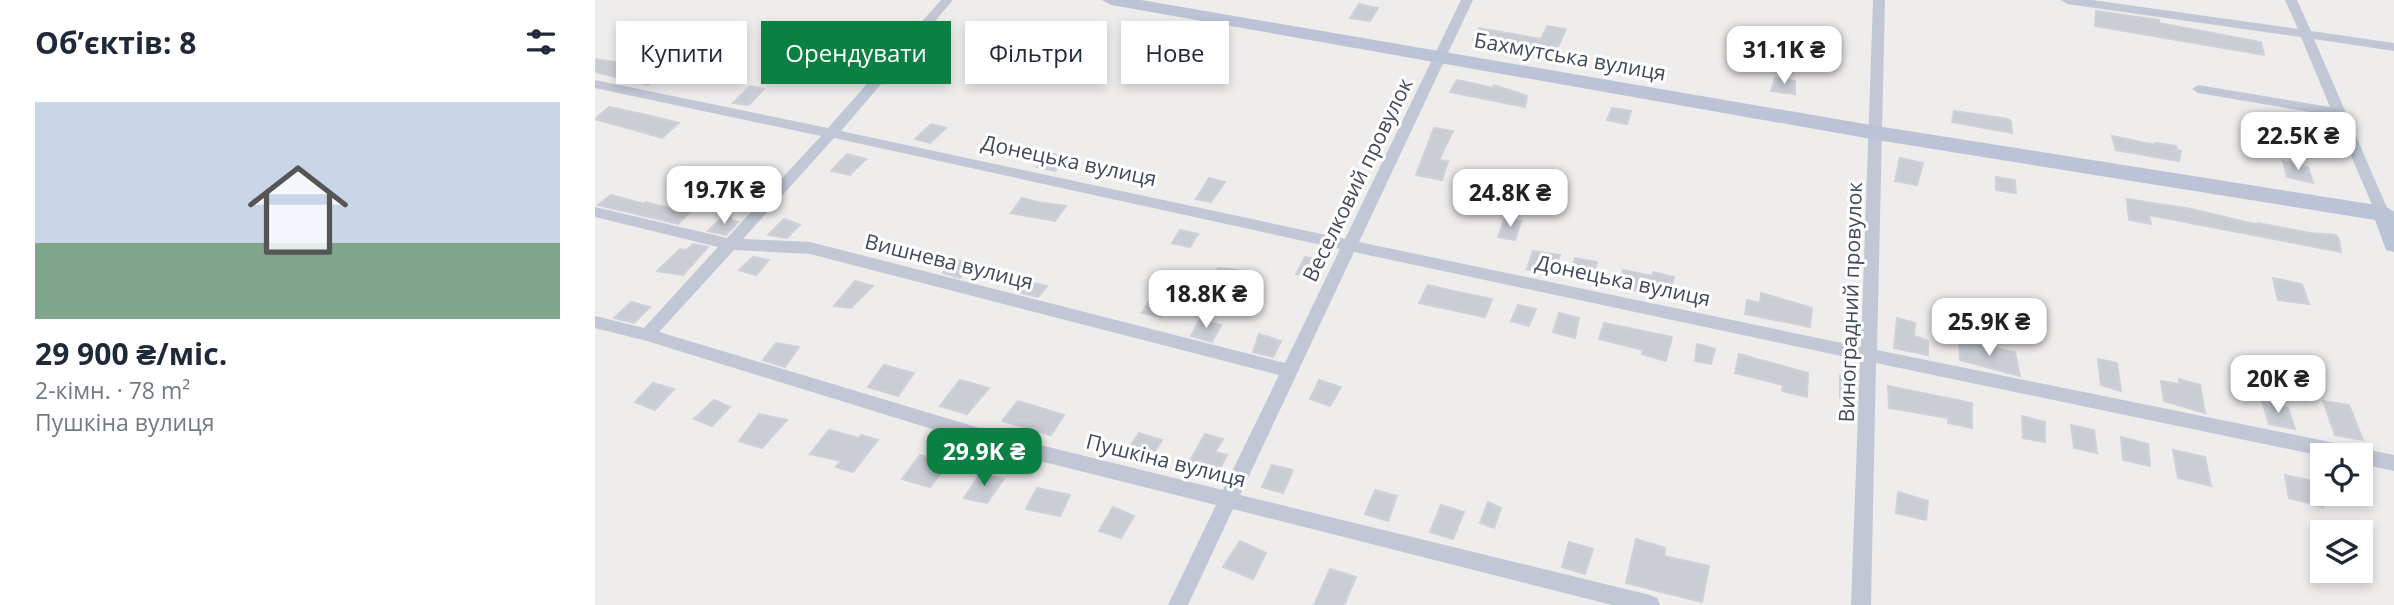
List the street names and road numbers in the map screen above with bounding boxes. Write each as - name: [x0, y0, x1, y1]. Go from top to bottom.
- street label: Бахмутська вулиця: [1472, 25, 1668, 87]
- street label: Веселковий провулок: [1296, 73, 1419, 286]
- street label: Донецька вулиця: [979, 128, 1159, 192]
- street label: Виноградний провулок: [1832, 181, 1868, 423]
- street label: Вишнева вулиця: [862, 227, 1036, 295]
- street label: Донецька вулиця: [1533, 248, 1713, 312]
- street label: Пушкіна вулиця: [1083, 427, 1249, 493]

